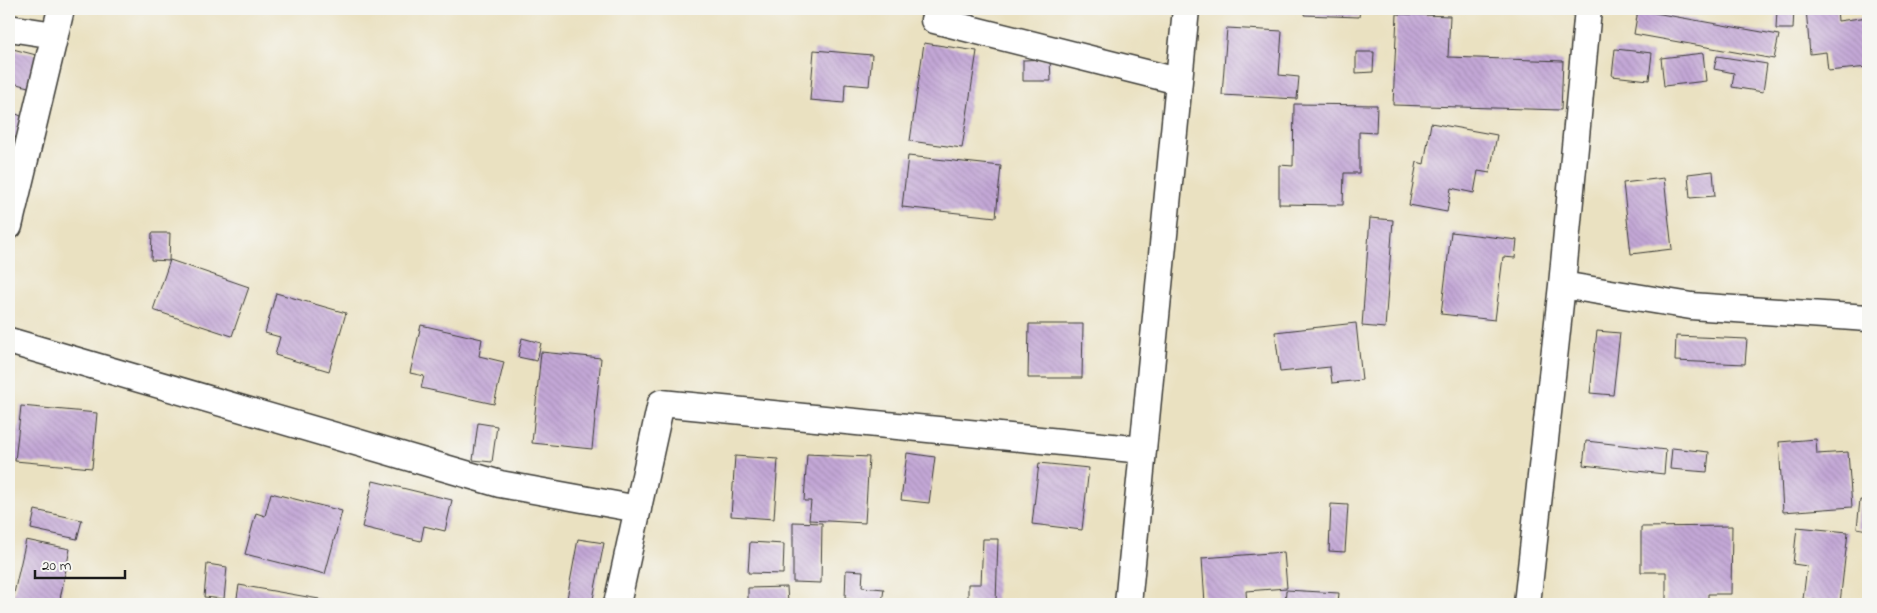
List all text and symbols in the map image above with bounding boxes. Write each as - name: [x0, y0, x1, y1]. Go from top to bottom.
- scale bar: [35, 548, 125, 580]
- text: 20 m: [42, 555, 72, 577]

